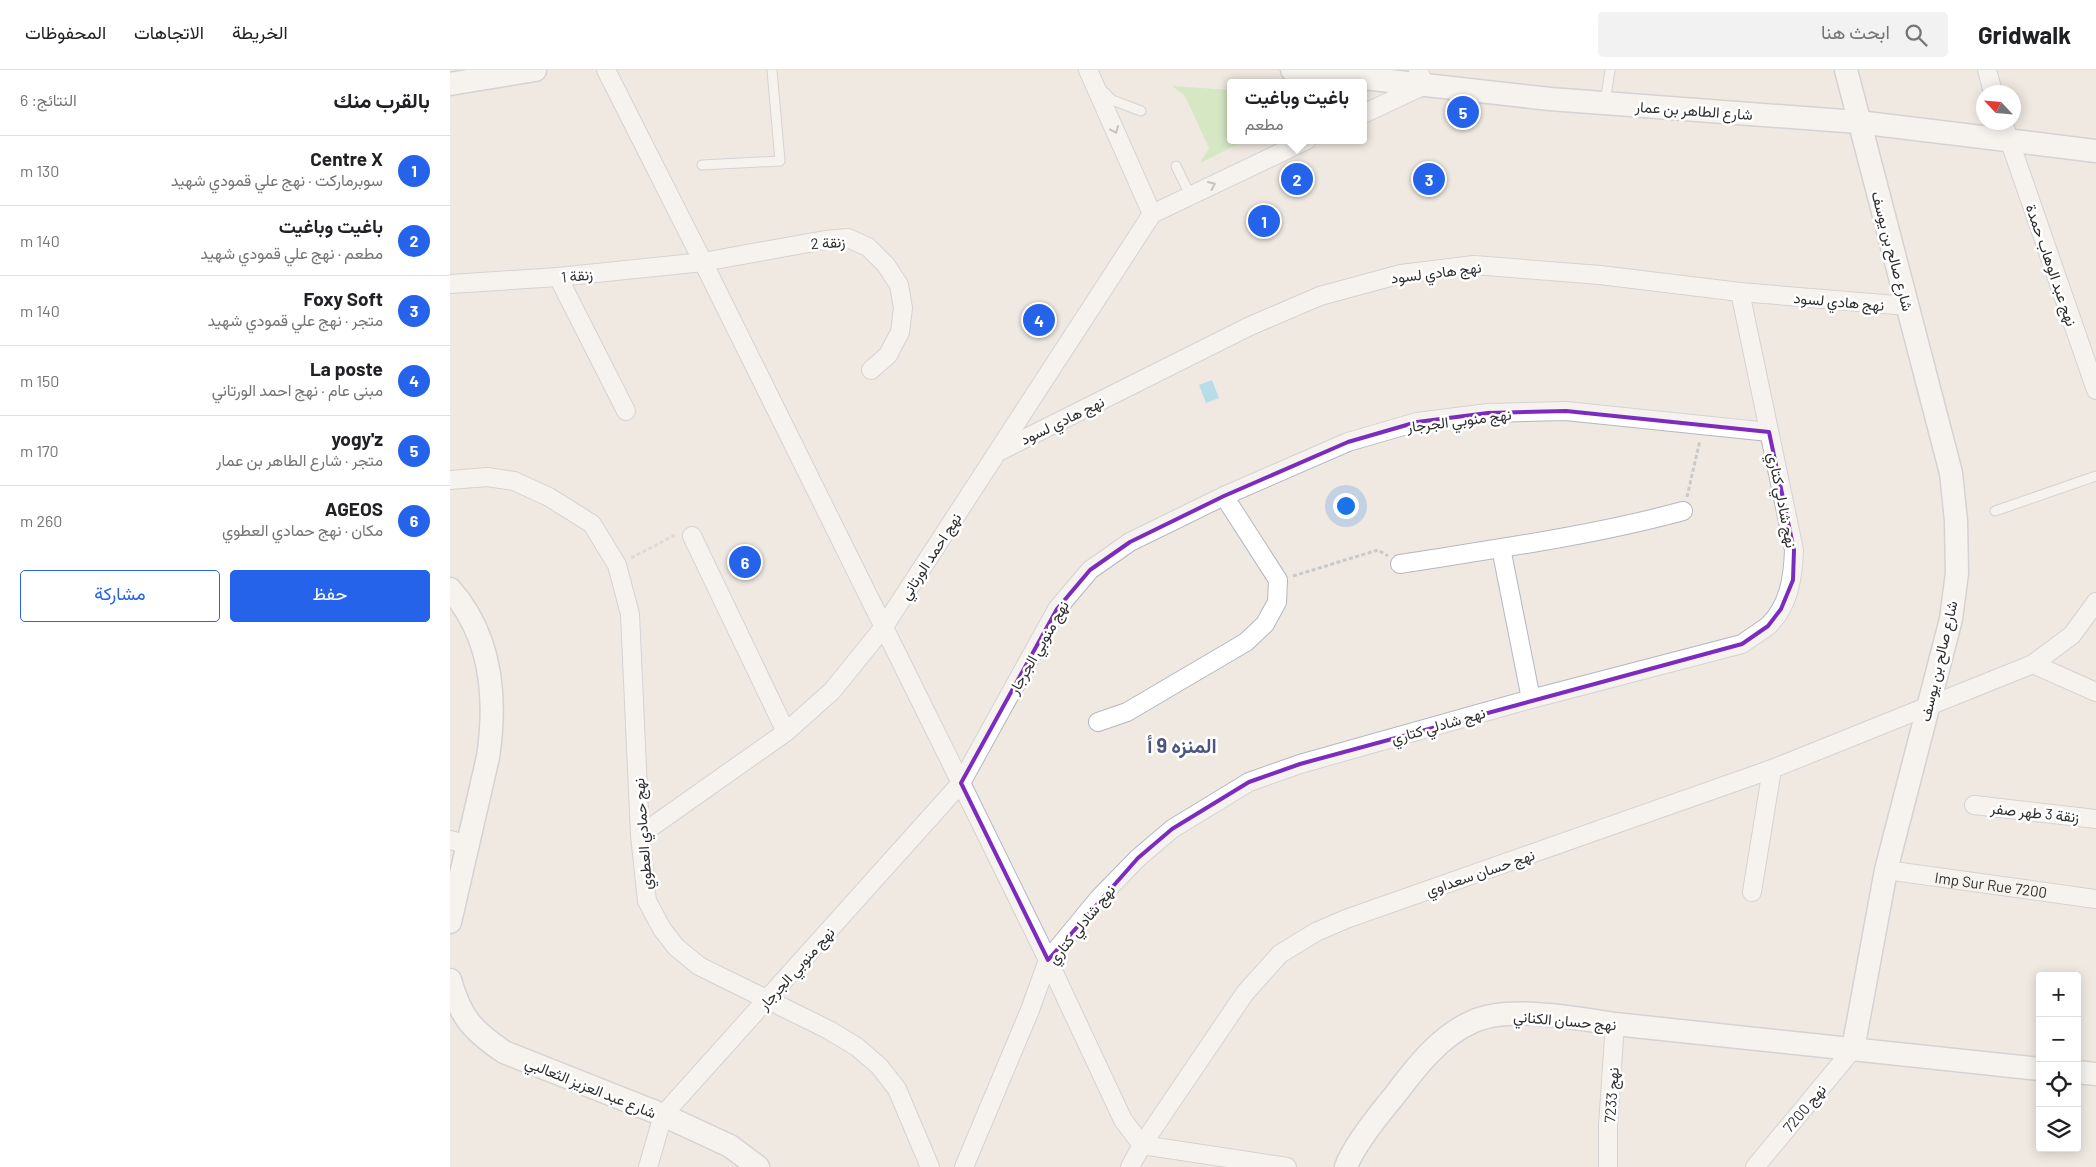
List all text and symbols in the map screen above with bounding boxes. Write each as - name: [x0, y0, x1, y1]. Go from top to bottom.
- search box: [1598, 12, 1948, 57]
- text: ابحث هنا: [1821, 20, 1890, 43]
- text: Gridwalk: [1978, 20, 2071, 49]
- text: المحفوظات: [25, 21, 106, 43]
- text: الاتجاهات: [134, 21, 204, 43]
- text: الخريطة: [232, 21, 288, 43]
- icon: search: [1902, 21, 1930, 49]
- popup: [1227, 79, 1367, 144]
- text: باغيت وباغيت: [1245, 85, 1349, 108]
- north arrow: [1976, 85, 2021, 130]
- text: بالقرب منك: [334, 87, 430, 112]
- text: النتائج: 6: [20, 90, 77, 109]
- pin: 5: [1447, 93, 1479, 131]
- street label: شارع الطاهر بن عمار: [1633, 97, 1754, 126]
- text: مطعم: [1245, 114, 1283, 133]
- one-way arrow: [1109, 125, 1120, 134]
- text: Centre X: [310, 147, 383, 170]
- pin: 2: [1281, 160, 1313, 198]
- pin: 3: [1413, 160, 1445, 198]
- text: 130 m: [20, 161, 59, 180]
- text: 1: [411, 161, 417, 180]
- text: سوبرماركت · نهج علي قمودي شهيد: [171, 170, 383, 189]
- one-way arrow: [1207, 180, 1216, 191]
- street label: شارع صالح بن يوسف: [1865, 189, 1918, 314]
- pin: 1: [1248, 202, 1280, 240]
- street label: نهج عبد الوهاب حمدة: [2020, 202, 2081, 329]
- text: باغيت وباغيت: [279, 214, 383, 237]
- text: 140 m: [20, 231, 60, 250]
- text: 2: [410, 231, 418, 250]
- street label: زنقة 2: [810, 232, 846, 253]
- text: مطعم · نهج علي قمودي شهيد: [200, 243, 383, 262]
- street label: نهج هادي لسود: [1390, 258, 1483, 291]
- street label: زنقة 1: [560, 264, 594, 287]
- text: Foxy Soft: [304, 287, 383, 310]
- street label: نهج هادي لسود: [1792, 288, 1885, 319]
- text: 140 m: [20, 301, 60, 320]
- text: 3: [410, 301, 418, 320]
- pin: 4: [1023, 301, 1055, 339]
- text: متجر · نهج علي قمودي شهيد: [207, 310, 383, 329]
- text: La poste: [310, 357, 383, 380]
- text: 150 m: [20, 371, 59, 390]
- text: 4: [409, 371, 419, 390]
- text: مبنى عام · نهج احمد الورتاني: [212, 380, 383, 399]
- street label: نهج هادي لسود: [1017, 392, 1109, 453]
- street label: نهج منوبي الجرجار: [1405, 405, 1513, 440]
- text: yogy'z: [331, 427, 383, 450]
- text: 170 m: [20, 441, 59, 460]
- text: 5: [410, 441, 418, 460]
- text: متجر · شارع الطاهر بن عمار: [216, 450, 383, 469]
- street label: نهج شادلي كتاري: [1760, 451, 1801, 550]
- your location: [1333, 493, 1359, 519]
- text: AGEOS: [325, 497, 383, 520]
- street label: نهج احمد الورتاني: [895, 509, 969, 605]
- text: 260 m: [20, 511, 62, 530]
- text: 6: [410, 511, 418, 530]
- text: مكان · نهج حمادي العطوي: [222, 520, 383, 539]
- pin: 6: [729, 543, 761, 581]
- button: مشاركة: [20, 570, 220, 622]
- button: حفظ: [230, 570, 430, 622]
- street label: نهج منوبي الجرجار: [1003, 597, 1076, 700]
- street label: شارع صالح بن يوسف: [1915, 599, 1964, 724]
- street label: نهج شادلي كتاري: [1389, 703, 1489, 752]
- district label: المنزه 9 أ: [1147, 733, 1217, 759]
- street label: نهج حمادي العطوي: [629, 777, 660, 891]
- street label: زنقة 3 طهر صفر: [1989, 798, 2080, 827]
- street label: نهج حسان سعداوي: [1423, 845, 1538, 904]
- street label: Imp Sur Rue 7200: [1934, 868, 2048, 901]
- street label: نهج شادلي كتاري: [1043, 881, 1122, 971]
- street label: نهج منوبي الجرجار: [753, 923, 842, 1017]
- map controls: [2036, 972, 2081, 1152]
- button: +: [2036, 972, 2081, 1017]
- street label: نهج حسان الكناني: [1512, 1007, 1617, 1038]
- button: −: [2036, 1017, 2081, 1062]
- street label: شارع عبد العزيز الثعالبي: [521, 1052, 659, 1126]
- button: locate: [2036, 1062, 2081, 1107]
- street label: نهج 7233: [1600, 1067, 1625, 1124]
- street label: نهج 7200: [1779, 1080, 1832, 1138]
- button: layers: [2036, 1107, 2081, 1152]

